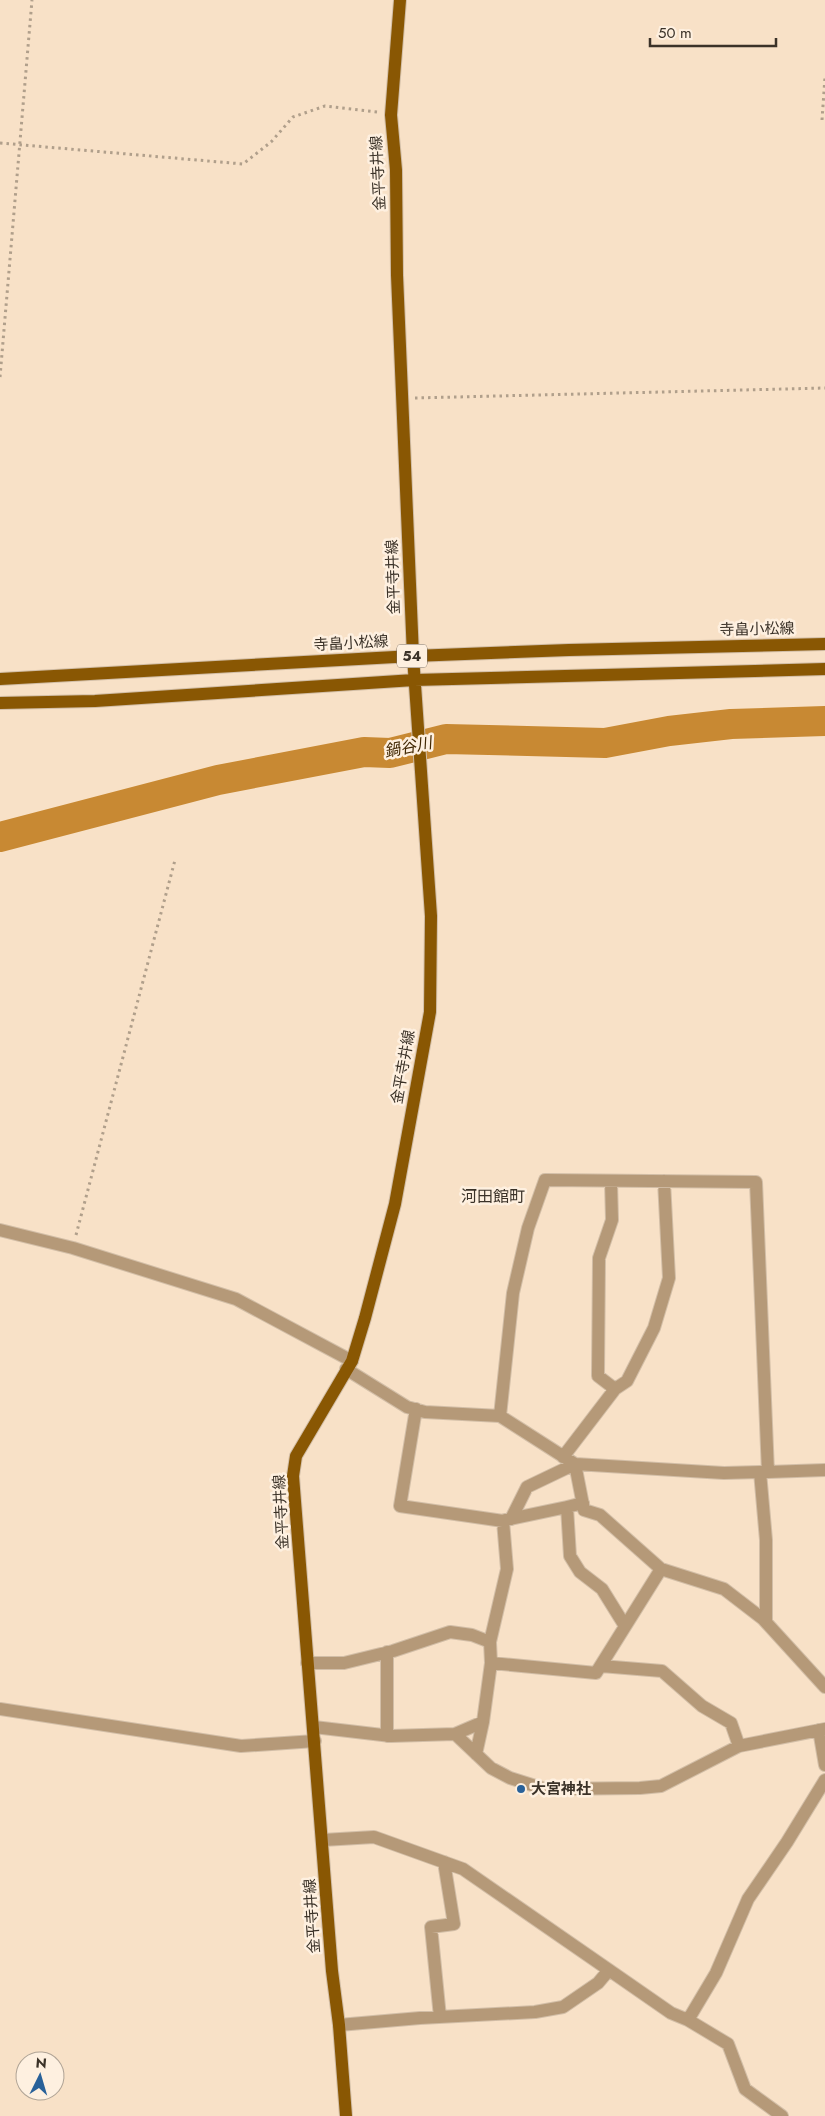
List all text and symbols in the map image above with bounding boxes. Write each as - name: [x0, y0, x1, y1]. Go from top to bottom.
- scale bar: [650, 15, 776, 47]
- text: 50 m: [658, 22, 692, 44]
- street label: 金平寺井線: [365, 135, 391, 211]
- street label: 金平寺井線: [381, 539, 405, 615]
- street label: 寺畠小松線: [719, 617, 795, 641]
- street label: 寺畠小松線: [313, 630, 389, 656]
- road number: 54: [397, 644, 427, 668]
- water label: 鍋谷川: [382, 731, 436, 763]
- street label: 金平寺井線: [386, 1028, 420, 1106]
- district label: 河田館町: [461, 1185, 525, 1208]
- street label: 金平寺井線: [268, 1474, 294, 1550]
- place label: 大宮神社: [531, 1778, 591, 1800]
- marker: 大宮神社: [515, 1783, 527, 1795]
- street label: 金平寺井線: [298, 1878, 326, 1954]
- north arrow: [15, 2051, 65, 2101]
- text: N: [35, 2053, 48, 2073]

